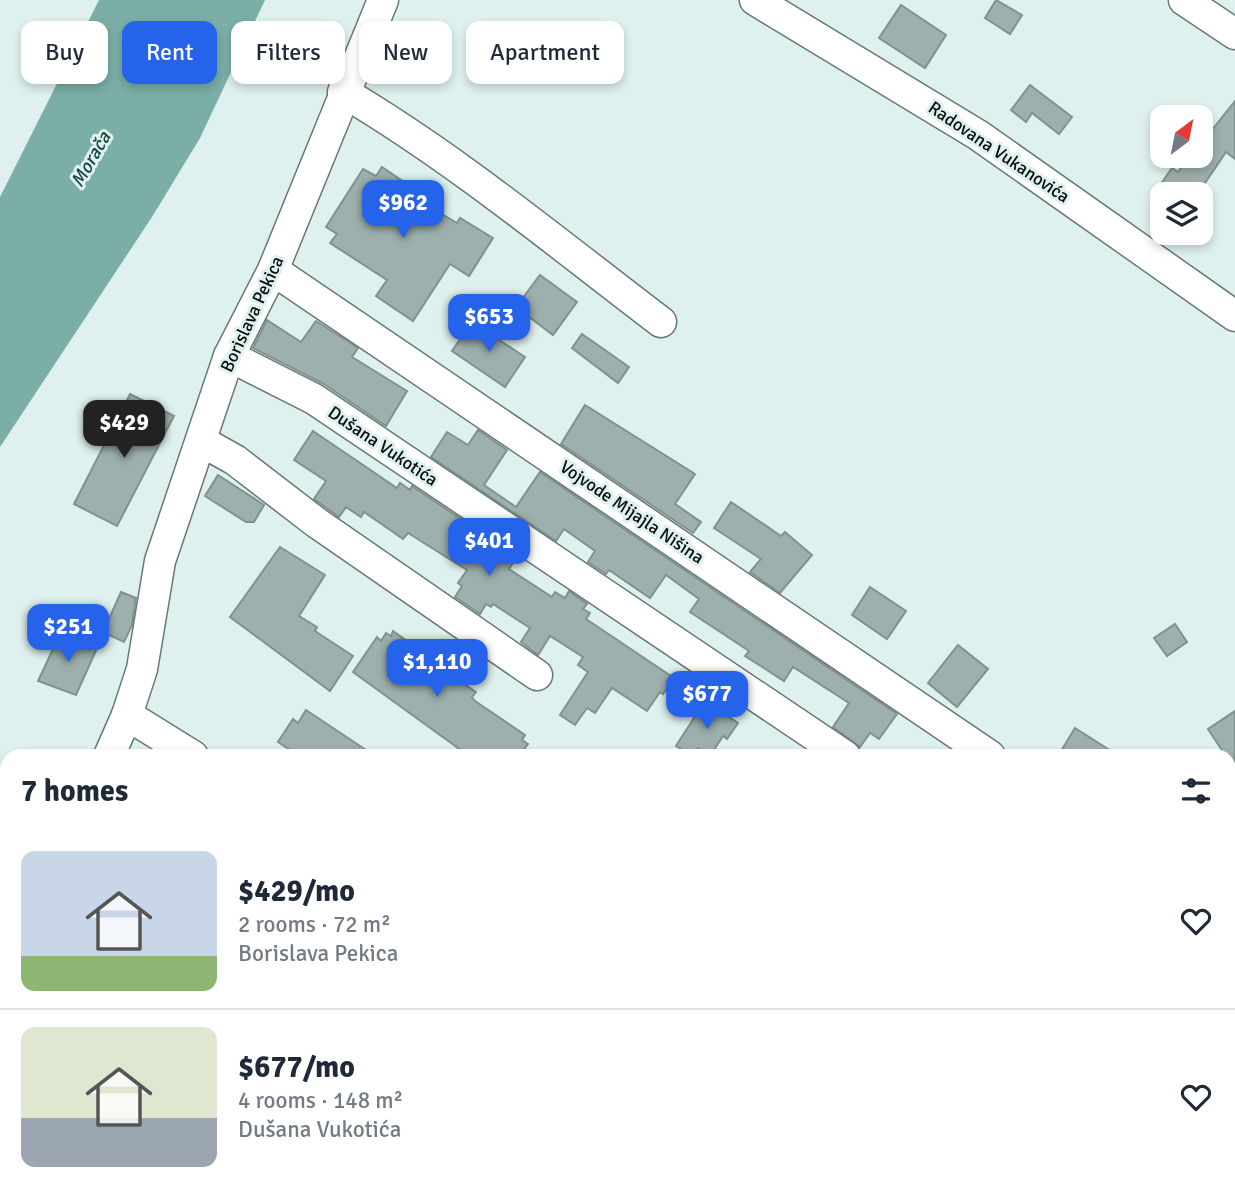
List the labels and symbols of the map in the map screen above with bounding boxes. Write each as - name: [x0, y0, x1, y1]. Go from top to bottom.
- street label: Radovana Vukanovića: [924, 96, 1074, 208]
- north arrow: [1150, 105, 1213, 168]
- water label: Morača: [65, 126, 117, 192]
- pin: $962: [362, 180, 444, 240]
- street label: Borislava Pekica: [216, 252, 288, 376]
- pin: $653: [448, 294, 530, 354]
- pin: $429: [83, 400, 165, 460]
- street label: Dušana Vukotića: [324, 401, 442, 491]
- street label: Vojvode Mijajla Nišina: [556, 456, 708, 568]
- pin: $401: [448, 518, 530, 578]
- pin: $251: [27, 604, 109, 664]
- pin: $1,110: [380, 640, 494, 699]
- pin: $677: [666, 672, 748, 731]

